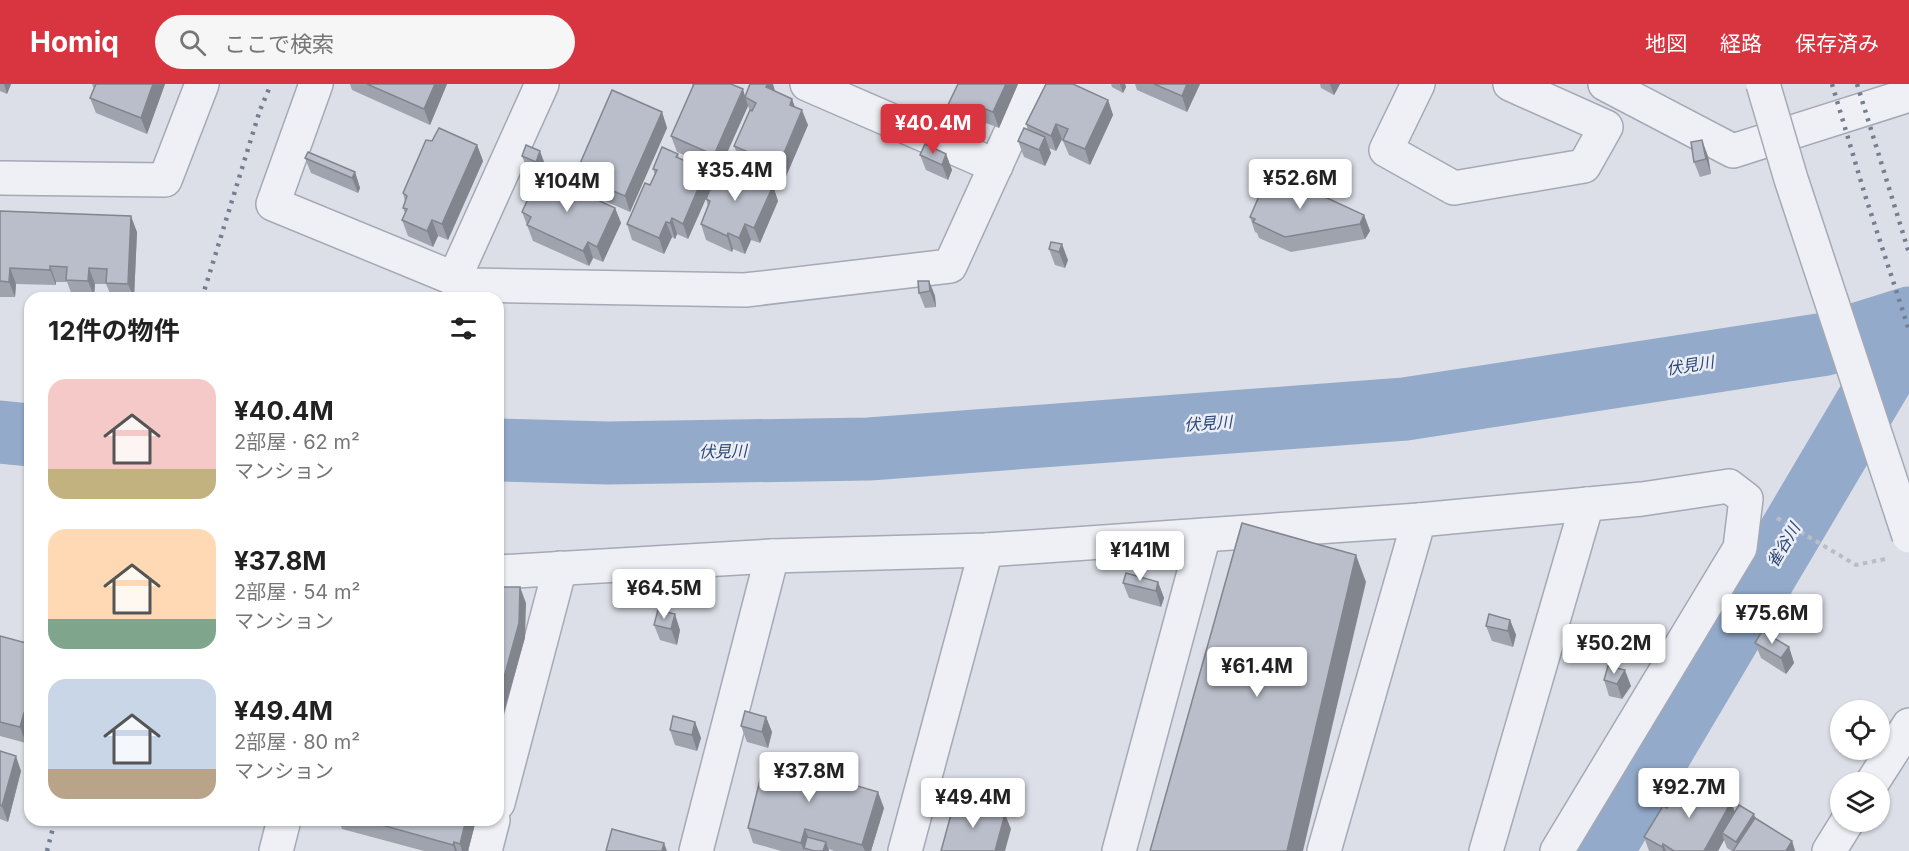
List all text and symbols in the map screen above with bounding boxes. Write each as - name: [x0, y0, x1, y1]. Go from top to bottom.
- search box: [155, 15, 575, 69]
- text: Homiq: [30, 25, 119, 59]
- icon: search: [176, 26, 209, 59]
- text: ここで検索: [224, 31, 334, 57]
- text: 地図: [1645, 31, 1687, 56]
- text: 経路: [1720, 31, 1762, 56]
- text: 保存済み: [1795, 31, 1879, 56]
- pin: ¥40.4M: [884, 104, 982, 155]
- text: ¥40.4M: [895, 111, 971, 135]
- pin: ¥35.4M: [686, 151, 784, 202]
- text: ¥35.4M: [697, 158, 773, 182]
- pin: ¥52.6M: [1251, 159, 1349, 210]
- pin: ¥104M: [525, 162, 609, 213]
- text: ¥52.6M: [1263, 166, 1337, 190]
- text: ¥104M: [534, 169, 600, 193]
- icon: filters: [447, 312, 480, 345]
- text: 12件の物件: [48, 315, 180, 346]
- water label: 伏見川: [1665, 351, 1717, 379]
- text: ¥40.4M: [234, 395, 334, 426]
- icon: home: [96, 403, 168, 475]
- water label: 伏見川: [1183, 411, 1235, 435]
- text: 2部屋 · 62 m²: [234, 430, 360, 454]
- water label: 伏見川: [699, 441, 749, 461]
- text: マンション: [234, 459, 334, 483]
- water label: 雀谷川: [1762, 518, 1805, 571]
- pin: ¥141M: [1098, 531, 1182, 582]
- text: ¥141M: [1110, 538, 1170, 562]
- text: ¥37.8M: [234, 545, 327, 576]
- icon: home: [96, 553, 168, 625]
- pin: ¥64.5M: [615, 569, 713, 620]
- text: ¥64.5M: [626, 576, 702, 600]
- text: 2部屋 · 54 m²: [234, 580, 360, 604]
- pin: ¥75.6M: [1723, 594, 1821, 645]
- text: ¥75.6M: [1736, 601, 1808, 625]
- text: マンション: [234, 609, 334, 633]
- pin: ¥50.2M: [1565, 624, 1663, 675]
- text: ¥50.2M: [1577, 631, 1652, 655]
- pin: ¥61.4M: [1208, 647, 1306, 698]
- text: ¥61.4M: [1221, 654, 1293, 678]
- text: ¥49.4M: [234, 695, 333, 726]
- map controls: [1830, 700, 1890, 832]
- button: locate: [1830, 700, 1890, 760]
- icon: home: [96, 703, 168, 775]
- text: 2部屋 · 80 m²: [234, 730, 360, 754]
- pin: ¥37.8M: [760, 752, 858, 803]
- text: マンション: [234, 759, 334, 783]
- text: ¥37.8M: [773, 759, 845, 783]
- pin: ¥92.7M: [1640, 768, 1738, 819]
- button: layers: [1830, 772, 1890, 832]
- text: ¥92.7M: [1652, 775, 1726, 799]
- pin: ¥49.4M: [924, 778, 1022, 829]
- text: ¥49.4M: [935, 785, 1011, 809]

